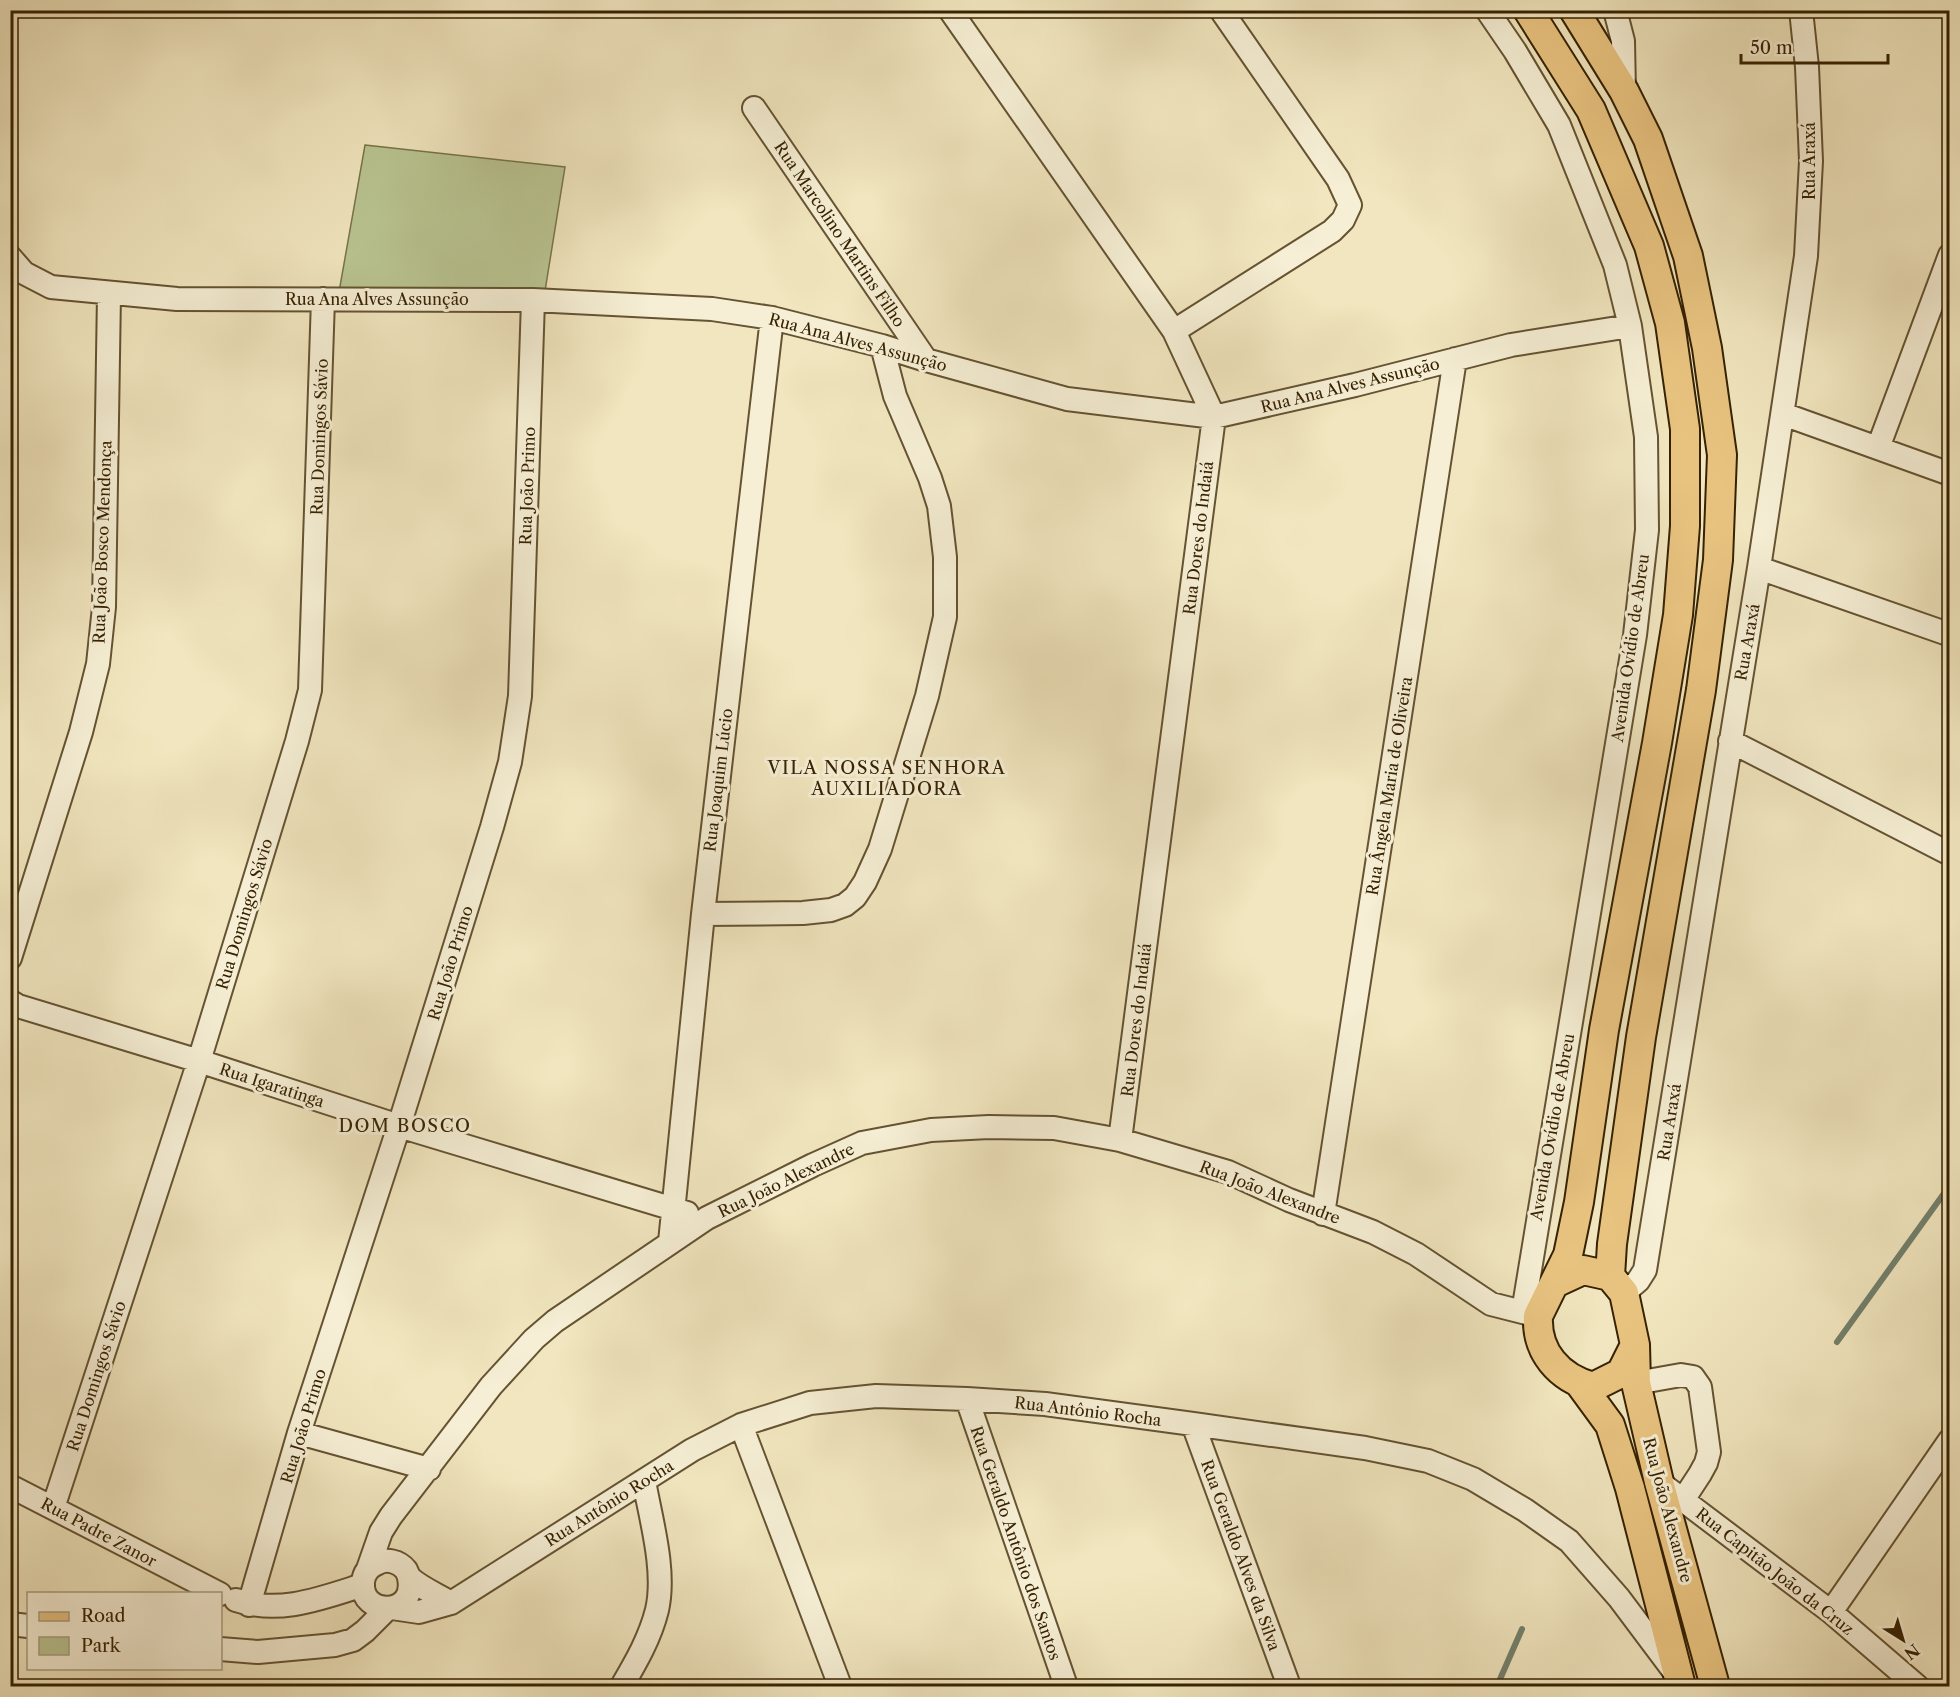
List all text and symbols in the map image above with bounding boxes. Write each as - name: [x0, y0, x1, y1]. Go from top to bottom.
- scale bar: [1741, 27, 1888, 65]
- text: 50 m: [1750, 37, 1793, 59]
- street label: Rua Araxá: [1799, 121, 1819, 200]
- street label: Rua Marcolino Martins Filho: [770, 137, 910, 331]
- street label: Rua Ana Alves Assunção: [285, 289, 469, 309]
- street label: Rua Ana Alves Assunção: [767, 309, 950, 375]
- street label: Rua Ana Alves Assunção: [1258, 353, 1442, 417]
- street label: Rua Domingos Sávio: [306, 358, 332, 516]
- street label: Rua João Primo: [515, 426, 539, 546]
- street label: Rua João Bosco Mendonça: [88, 439, 116, 644]
- street label: Rua Dores do Indaiá: [1179, 459, 1217, 616]
- street label: Avenida Ovídio de Abreu: [1607, 552, 1653, 744]
- street label: Rua Araxá: [1730, 601, 1764, 682]
- street label: Rua Ângela Maria de Oliveira: [1362, 675, 1416, 897]
- street label: Rua Joaquim Lúcio: [699, 707, 737, 853]
- district label: VILA NOSSA SENHORA AUXILIADORA: [767, 757, 1006, 800]
- street label: Rua Domingos Sávio: [212, 836, 277, 992]
- street label: Rua João Primo: [423, 903, 477, 1023]
- street label: Rua Dores do Indaiá: [1117, 941, 1155, 1098]
- street label: Avenida Ovídio de Abreu: [1525, 1032, 1578, 1223]
- street label: Rua Igaratinga: [217, 1059, 328, 1112]
- street label: Rua Araxá: [1653, 1081, 1685, 1162]
- district label: DOM BOSCO: [338, 1115, 472, 1137]
- street label: Rua João Alexandre: [715, 1138, 857, 1222]
- street label: Rua João Alexandre: [1197, 1156, 1343, 1228]
- street label: Rua Domingos Sávio: [62, 1298, 130, 1454]
- street label: Rua João Primo: [276, 1366, 330, 1486]
- street label: Rua Antônio Rocha: [1013, 1392, 1163, 1430]
- street label: Rua Geraldo Antônio dos Santos: [966, 1423, 1066, 1663]
- street label: Rua João Alexandre: [1639, 1435, 1697, 1585]
- street label: Rua Antônio Rocha: [541, 1455, 678, 1551]
- street label: Rua Geraldo Alves da Silva: [1197, 1457, 1285, 1654]
- street label: Rua Padre Zanor: [38, 1493, 161, 1571]
- street label: Rua Capitão João da Cruz: [1692, 1503, 1858, 1639]
- legend: [27, 1592, 222, 1670]
- text: Road: [81, 1605, 126, 1627]
- north arrow: [1873, 1610, 1933, 1670]
- text: Park: [81, 1635, 122, 1657]
- text: N: [1900, 1640, 1924, 1664]

